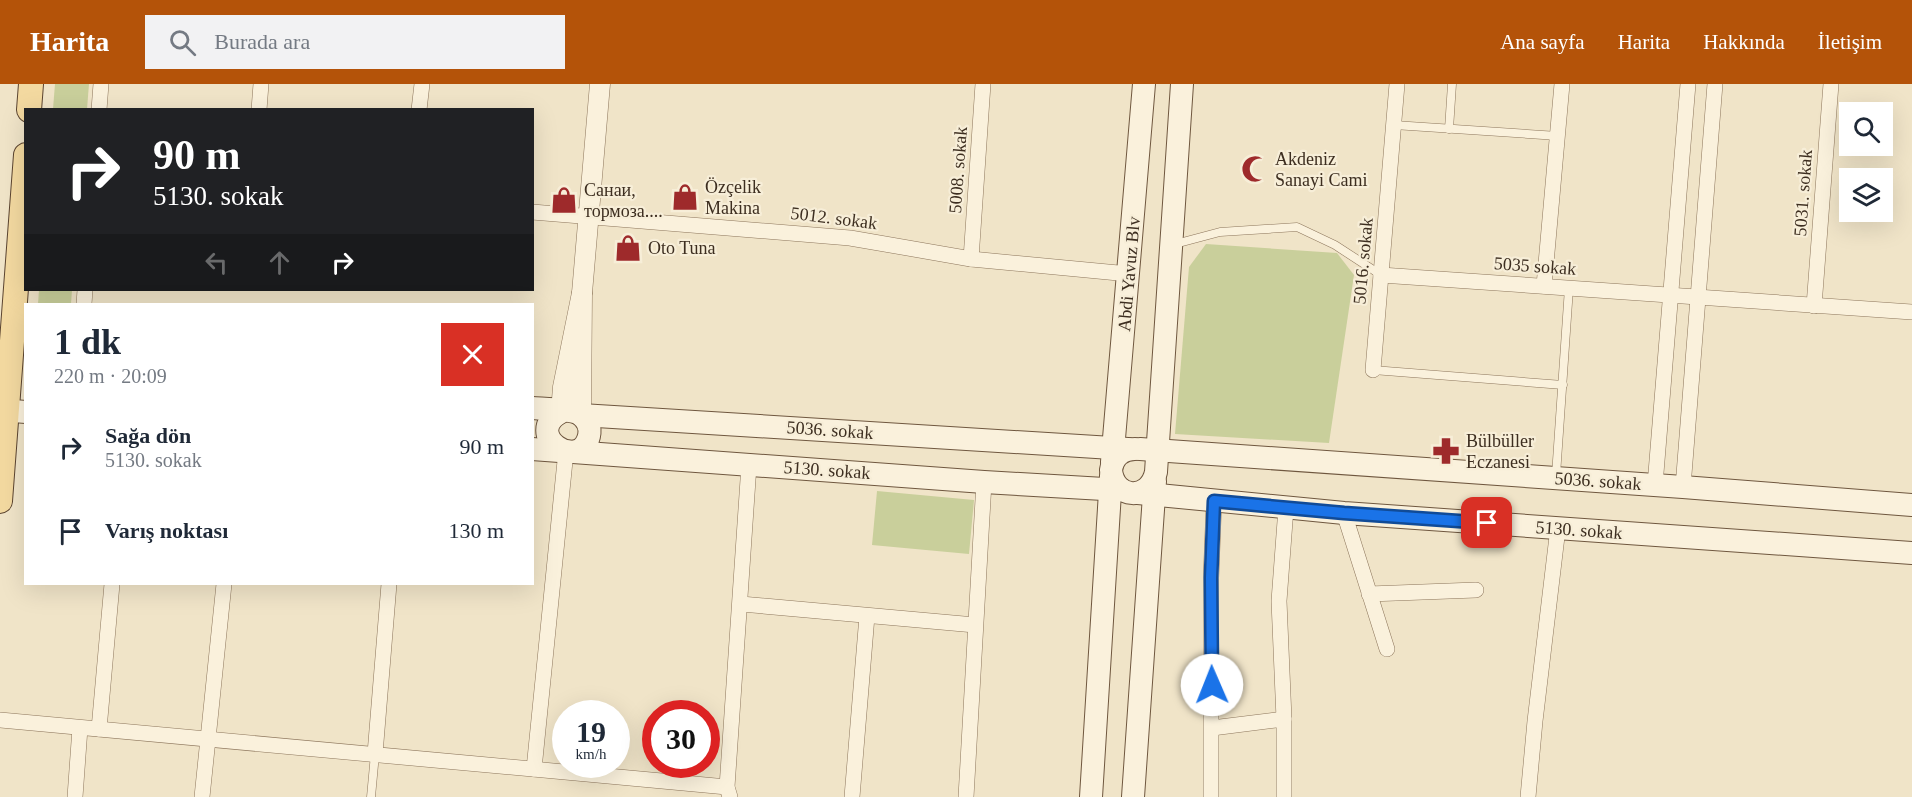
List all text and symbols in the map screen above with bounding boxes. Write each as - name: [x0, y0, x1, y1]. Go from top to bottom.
- search box: [145, 15, 565, 69]
- text: Harita: [30, 26, 109, 57]
- icon: search: [166, 26, 199, 59]
- text: Burada ara: [214, 29, 310, 54]
- text: Ana sayfa: [1500, 30, 1585, 54]
- text: Harita: [1618, 30, 1670, 54]
- text: Hakkında: [1703, 30, 1785, 54]
- text: İletişim: [1818, 30, 1882, 54]
- map controls: [1839, 102, 1893, 222]
- button: search: [1839, 102, 1893, 156]
- street label: 5008. sokak: [945, 126, 971, 214]
- icon: right: [54, 132, 132, 210]
- text: 90 m: [153, 132, 241, 178]
- place label: Akdeniz Sanayi Cami: [1275, 149, 1368, 190]
- street label: 5031. sokak: [1790, 149, 1816, 237]
- mosque icon: Akdeniz Sanayi Cami: [1240, 154, 1270, 184]
- button: layers: [1839, 168, 1893, 222]
- place label: Özçelik Makina: [705, 177, 761, 218]
- place label: Санаи, тормоза....: [584, 180, 663, 221]
- text: 5130. sokak: [153, 181, 284, 211]
- shop icon: Özçelik Makina: [670, 182, 700, 212]
- shop icon: Санаи, тормоза....: [549, 185, 579, 215]
- street label: 5012. sokak: [790, 203, 878, 233]
- street label: Abdi Yavuz Blv: [1114, 216, 1144, 332]
- street label: 5016. sokak: [1349, 217, 1377, 305]
- shop icon: Oto Tuna: [613, 233, 643, 263]
- place label: Oto Tuna: [648, 238, 716, 258]
- icon: left: [200, 246, 233, 279]
- icon: ahead: [263, 246, 296, 279]
- icon: right: [326, 246, 359, 279]
- street label: 5035 sokak: [1493, 253, 1577, 279]
- text: 1 dk: [54, 322, 121, 362]
- button: close: [441, 323, 504, 386]
- text: 220 m · 20:09: [54, 365, 167, 387]
- street label: 5036. sokak: [786, 417, 874, 443]
- text: Sağa dön: [105, 423, 191, 448]
- icon: right: [54, 431, 87, 464]
- place label: Bülbüller Eczanesi: [1466, 431, 1534, 472]
- text: 90 m: [459, 434, 504, 459]
- pharmacy icon: Bülbüller Eczanesi: [1431, 436, 1461, 466]
- text: 5130. sokak: [105, 449, 202, 471]
- street label: 5130. sokak: [783, 457, 871, 483]
- street label: 5036. sokak: [1554, 468, 1642, 494]
- pin: [1461, 497, 1512, 548]
- icon: arrive: [1470, 506, 1503, 539]
- icon: arrive: [54, 515, 87, 548]
- street label: 5130. sokak: [1535, 517, 1623, 543]
- text: Varış noktası: [105, 518, 228, 543]
- text: 130 m: [448, 518, 504, 543]
- position arrow: [1180, 653, 1244, 717]
- speed limit sign: 30: [642, 700, 720, 778]
- text: 19: [576, 715, 606, 748]
- text: km/h: [576, 746, 606, 762]

